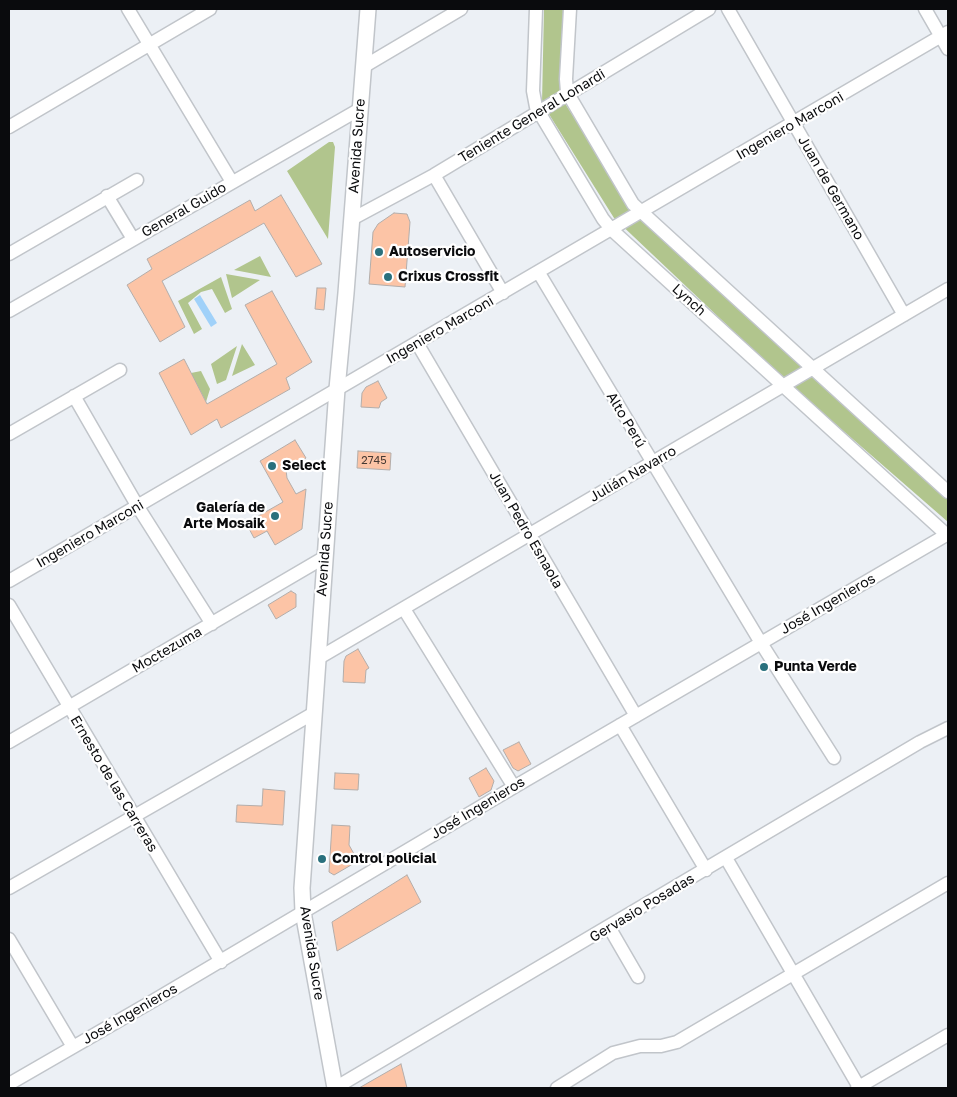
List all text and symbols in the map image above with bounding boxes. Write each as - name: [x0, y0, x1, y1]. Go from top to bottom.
- street label: Teniente General Lonardi: [456, 66, 608, 166]
- street label: Ingeniero Marconi: [733, 88, 847, 164]
- street label: Avenida Sucre: [345, 98, 369, 194]
- street label: Juan de Germano: [794, 133, 868, 243]
- street label: General Guido: [139, 179, 229, 241]
- place label: Autoservicio: [389, 244, 475, 260]
- marker: Autoservicio: [373, 246, 385, 258]
- place label: Crixus Crossfit: [398, 269, 499, 285]
- marker: Crixus Crossfit: [382, 271, 394, 283]
- street label: Lynch: [669, 281, 709, 319]
- street label: Ingeniero Marconi: [383, 292, 497, 368]
- street label: Alto Perú: [603, 389, 649, 451]
- street label: Julián Navarro: [587, 442, 679, 506]
- house number: 2745: [361, 454, 387, 468]
- place label: Select: [282, 458, 326, 474]
- marker: Select: [266, 460, 278, 472]
- street label: Juan Pedro Esnaola: [486, 468, 566, 592]
- street label: Ingeniero Marconi: [33, 496, 147, 572]
- place label: Galería de Arte Mosaik: [183, 500, 265, 532]
- street label: Avenida Sucre: [313, 501, 337, 597]
- marker: Galería de Arte Mosaik: [269, 510, 281, 522]
- street label: José Ingenieros: [778, 570, 878, 638]
- street label: Moctezuma: [129, 623, 205, 677]
- place label: Punta Verde: [774, 659, 857, 675]
- marker: Punta Verde: [758, 661, 770, 673]
- street label: Ernesto de las Carreras: [67, 713, 161, 855]
- street label: José Ingenieros: [428, 773, 528, 843]
- place label: Control policial: [332, 851, 436, 867]
- marker: Control policial: [316, 853, 328, 865]
- street label: Gervasio Posadas: [587, 870, 697, 946]
- street label: Avenida Sucre: [296, 905, 328, 1001]
- street label: José Ingenieros: [80, 980, 180, 1048]

